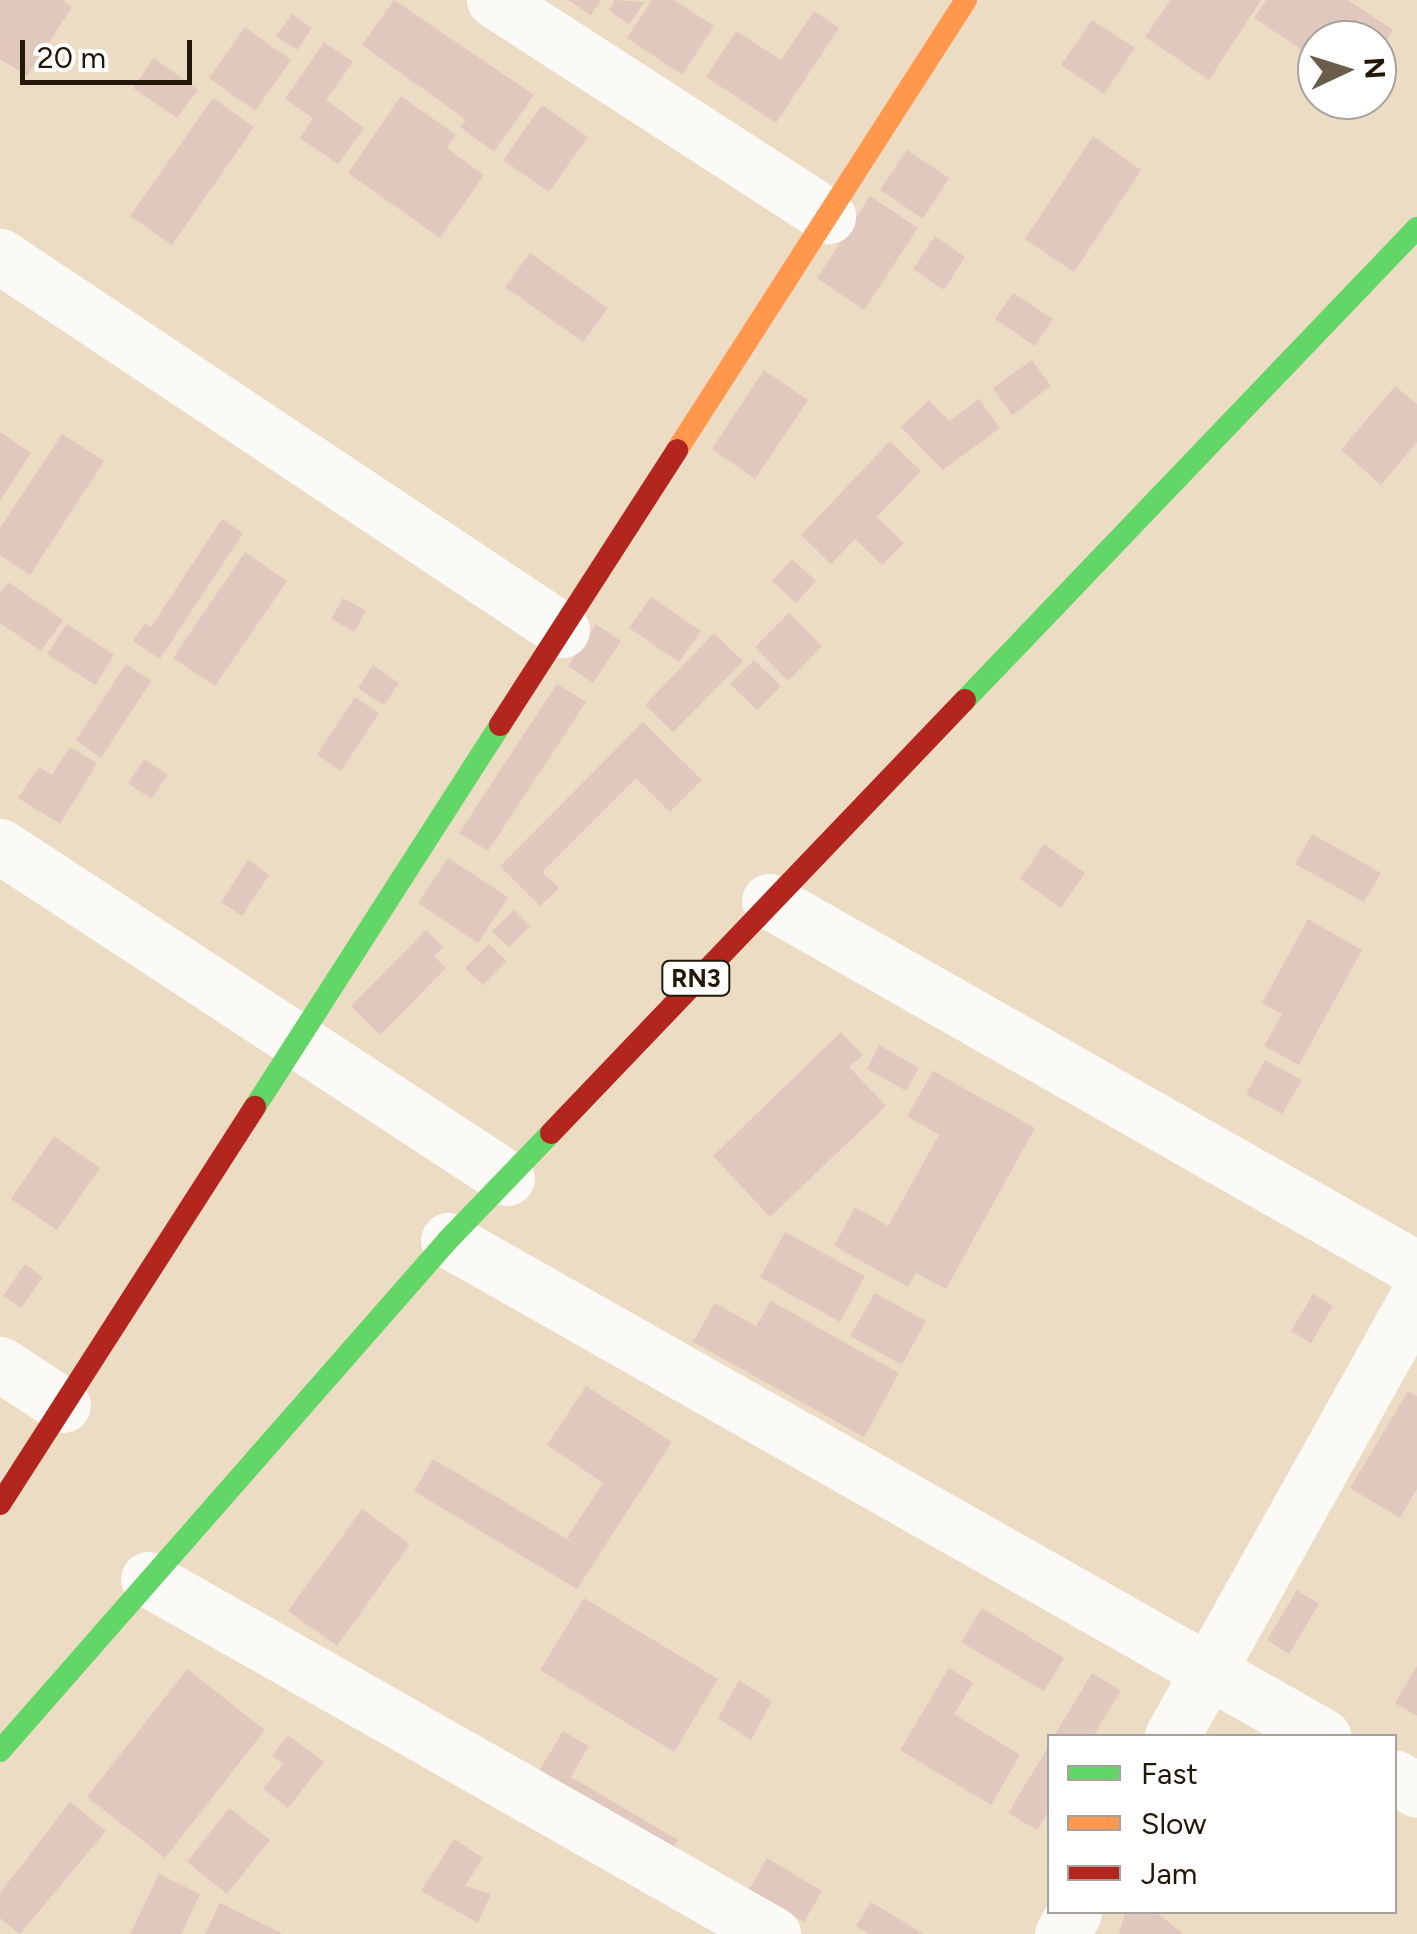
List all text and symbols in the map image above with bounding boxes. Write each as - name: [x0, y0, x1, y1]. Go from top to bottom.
- scale bar: [25, 20, 198, 82]
- north arrow: [1297, 20, 1397, 120]
- text: 20 m: [37, 39, 106, 76]
- text: N: [1357, 56, 1393, 80]
- road number: RN3: [661, 958, 731, 998]
- legend: [1047, 1734, 1397, 1914]
- text: Fast: [1141, 1755, 1198, 1792]
- text: Slow: [1141, 1805, 1207, 1842]
- text: Jam: [1141, 1855, 1197, 1892]

